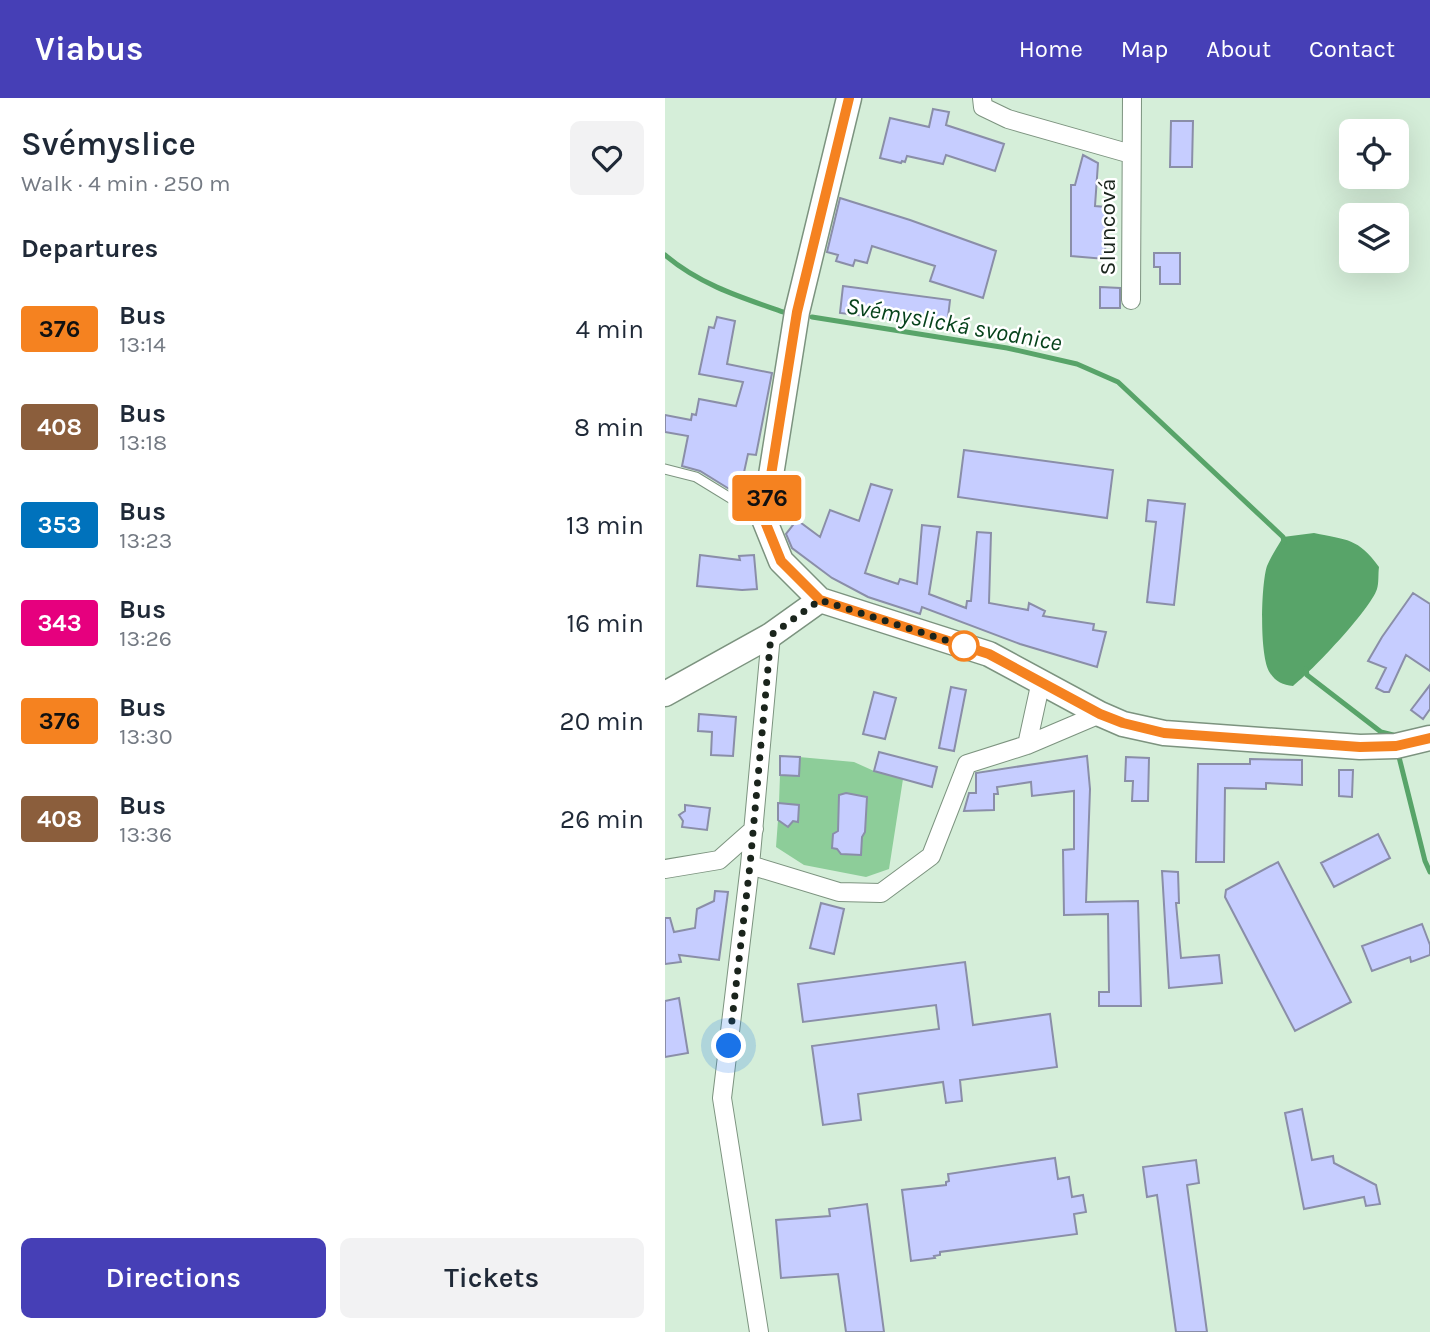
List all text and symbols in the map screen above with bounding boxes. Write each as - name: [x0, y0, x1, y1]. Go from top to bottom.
- text: Viabus: [35, 30, 143, 68]
- text: Home: [1019, 35, 1083, 63]
- text: Map: [1121, 35, 1168, 63]
- text: About: [1206, 35, 1271, 63]
- text: Contact: [1309, 35, 1395, 63]
- map controls: [1339, 119, 1409, 273]
- button: locate: [1339, 119, 1409, 189]
- button: heart: [570, 121, 644, 195]
- text: Svémyslice: [21, 125, 196, 163]
- text: Walk · 4 min · 250 m: [21, 170, 230, 197]
- street label: Sluncová: [1094, 179, 1121, 275]
- button: layers: [1339, 203, 1409, 273]
- text: Departures: [21, 233, 158, 264]
- water label: Svémyslická svodnice: [844, 291, 1064, 357]
- text: Bus: [119, 300, 166, 331]
- text: 4 min: [576, 314, 644, 345]
- text: 376: [39, 315, 80, 343]
- text: 13:14: [119, 331, 166, 358]
- text: Bus: [119, 398, 166, 429]
- text: 8 min: [574, 412, 644, 443]
- text: 408: [37, 413, 82, 441]
- text: 13:18: [119, 429, 167, 456]
- line badge: 376: [727, 475, 807, 521]
- text: 376: [746, 484, 788, 512]
- text: Bus: [119, 496, 166, 527]
- text: 13 min: [566, 510, 644, 541]
- text: 353: [38, 511, 81, 539]
- text: 13:23: [119, 527, 172, 554]
- text: Bus: [119, 594, 166, 625]
- text: 16 min: [567, 608, 644, 639]
- text: 343: [37, 609, 82, 637]
- text: 13:26: [119, 625, 172, 652]
- unlabelled marker: [949, 631, 979, 661]
- text: Bus: [119, 692, 166, 723]
- text: 20 min: [560, 706, 644, 737]
- text: 376: [39, 707, 80, 735]
- text: 13:30: [119, 723, 173, 750]
- text: Bus: [119, 790, 166, 821]
- text: 26 min: [560, 804, 644, 835]
- text: 408: [37, 805, 82, 833]
- text: 13:36: [119, 821, 172, 848]
- your location: [711, 1028, 746, 1063]
- button: Directions: [21, 1238, 326, 1318]
- button: Tickets: [340, 1238, 644, 1318]

